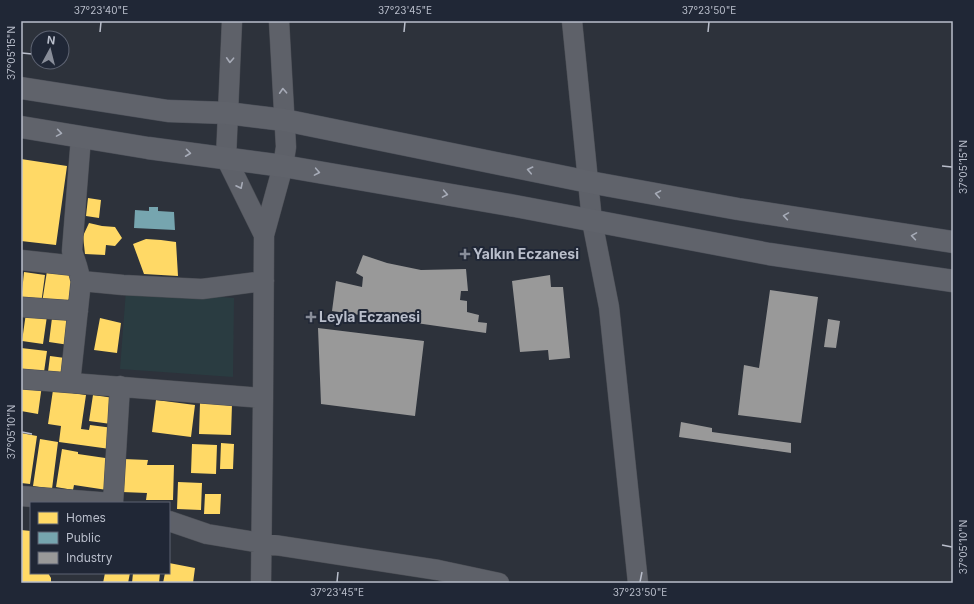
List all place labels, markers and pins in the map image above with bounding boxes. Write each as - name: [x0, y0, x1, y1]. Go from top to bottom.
- place label: Yalkın Eczanesi: [473, 245, 579, 262]
- marker: Yalkın Eczanesi: [460, 249, 470, 259]
- place label: Leyla Eczanesi: [319, 308, 420, 325]
- marker: Leyla Eczanesi: [306, 312, 316, 322]

